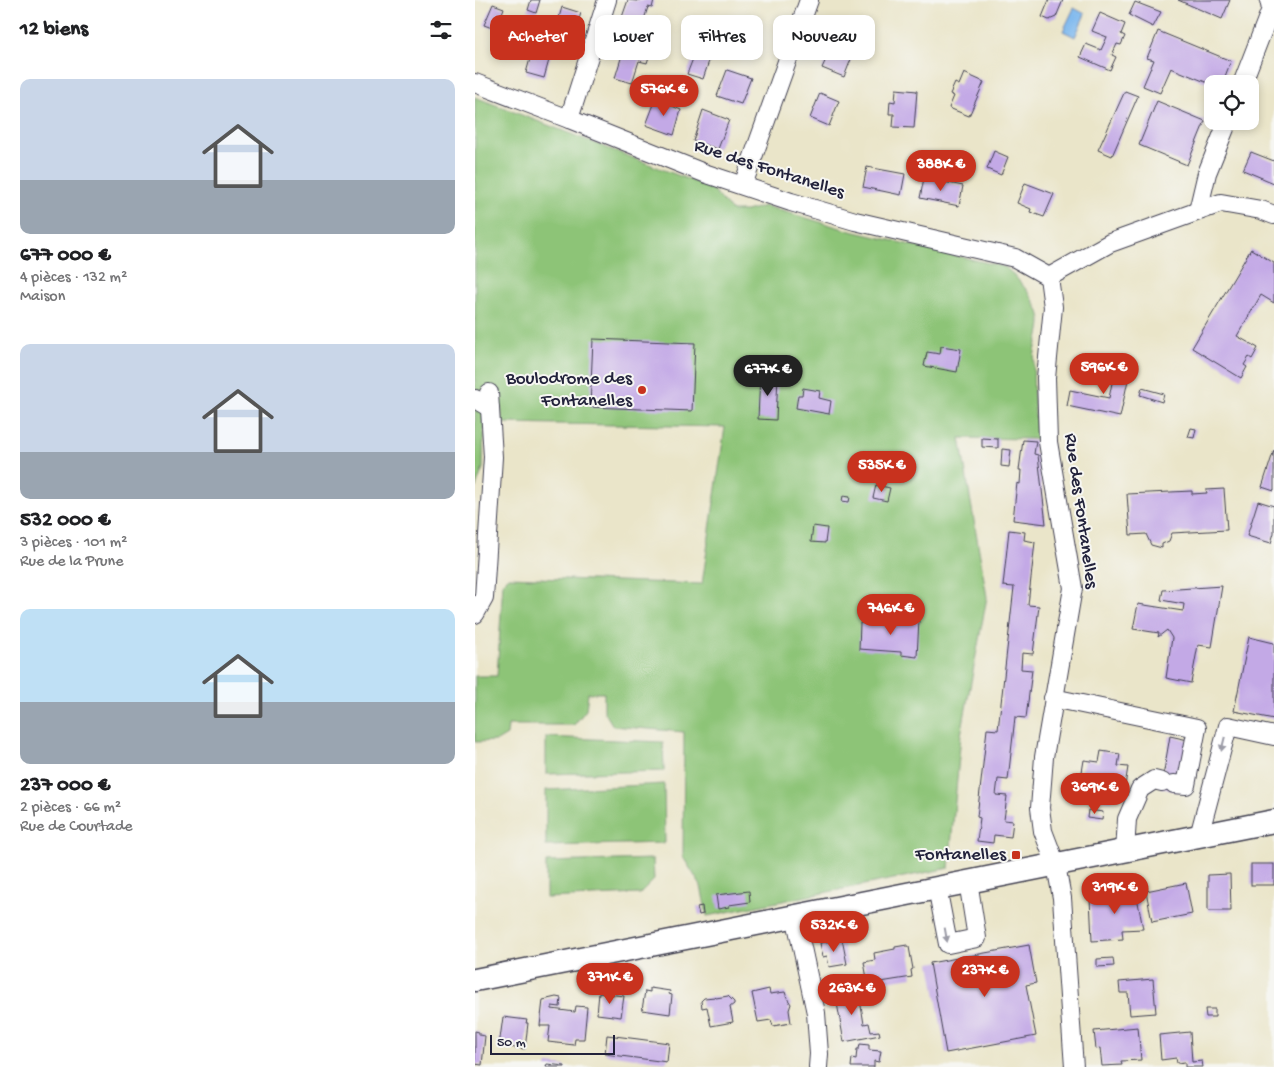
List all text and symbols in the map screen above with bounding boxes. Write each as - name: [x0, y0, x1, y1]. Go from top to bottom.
- chip: Acheter: [490, 15, 585, 60]
- chip: Louer: [595, 15, 671, 60]
- chip: Filtres: [681, 15, 763, 60]
- chip: Nouveau: [773, 15, 875, 60]
- icon: filters: [427, 16, 455, 44]
- text: 12 biens: [20, 18, 88, 43]
- pin: 576K €: [623, 74, 705, 117]
- map controls: [1204, 75, 1259, 130]
- button: locate: [1204, 75, 1259, 130]
- text: 576K €: [641, 81, 687, 100]
- icon: home: [193, 111, 283, 201]
- street label: Rue des Fontanelles: [691, 135, 848, 205]
- pin: 388K €: [900, 150, 982, 192]
- text: 388K €: [917, 156, 965, 175]
- text: 677 000 €: [20, 244, 111, 269]
- text: 4 pièces · 132 m²: [20, 269, 127, 288]
- text: Maison: [20, 288, 65, 307]
- pin: 596K €: [1063, 352, 1145, 395]
- pin: 677K €: [727, 354, 809, 397]
- text: 596K €: [1081, 359, 1127, 378]
- text: 677K €: [745, 361, 791, 380]
- place label: Boulodrome des Fontanelles: [505, 368, 633, 413]
- icon: home: [193, 376, 283, 466]
- marker: Boulodrome des Fontanelles: [636, 384, 648, 396]
- street label: Rue des Fontanelles: [1058, 432, 1102, 591]
- pin: 535K €: [841, 450, 923, 493]
- text: 535K €: [858, 457, 906, 476]
- text: 532 000 €: [20, 509, 110, 534]
- text: 3 pièces · 101 m²: [20, 534, 127, 553]
- text: Rue de la Prune: [20, 553, 123, 572]
- pin: 746K €: [850, 594, 932, 636]
- text: 746K €: [868, 600, 914, 619]
- icon: home: [193, 641, 283, 731]
- one-way arrow: [1219, 737, 1227, 752]
- pin: 369K €: [1054, 772, 1136, 815]
- text: 237 000 €: [20, 774, 110, 799]
- text: 369K €: [1072, 779, 1118, 798]
- text: 2 pièces · 66 m²: [20, 799, 121, 818]
- text: Rue de Courtade: [20, 818, 133, 837]
- place label: Fontanelles: [914, 844, 1007, 867]
- marker: Fontanelles: [1010, 849, 1022, 861]
- pin: 319K €: [1074, 872, 1156, 915]
- text: 319K €: [1093, 879, 1137, 898]
- pin: 532K €: [793, 910, 875, 953]
- text: 532K €: [811, 917, 857, 936]
- one-way arrow: [943, 927, 951, 943]
- pin: 237K €: [944, 956, 1026, 998]
- pin: 371K €: [569, 962, 651, 1005]
- text: 237K €: [962, 962, 1008, 981]
- text: 371K €: [587, 969, 633, 988]
- pin: 263K €: [811, 974, 893, 1016]
- text: 263K €: [829, 980, 875, 999]
- scale bar: [490, 1032, 615, 1055]
- text: 50 m: [497, 1035, 526, 1052]

